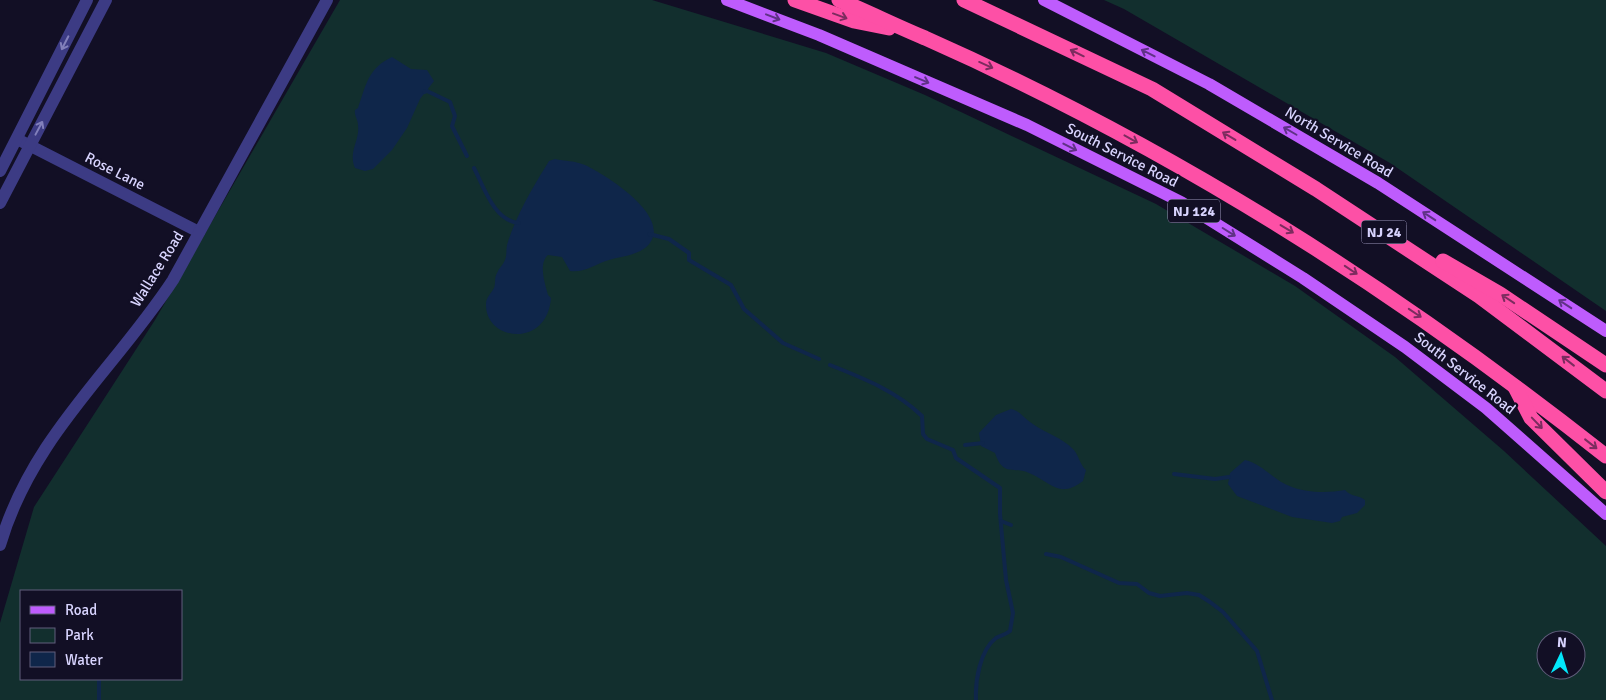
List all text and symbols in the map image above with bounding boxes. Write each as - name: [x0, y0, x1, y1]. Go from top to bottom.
- one-way arrow: [832, 12, 848, 22]
- one-way arrow: [764, 13, 780, 22]
- one-way arrow: [60, 36, 70, 51]
- one-way arrow: [1070, 48, 1085, 57]
- one-way arrow: [1140, 48, 1155, 58]
- one-way arrow: [978, 61, 993, 71]
- one-way arrow: [914, 76, 930, 85]
- street label: North Service Road: [1282, 103, 1396, 181]
- street label: South Service Road: [1063, 119, 1181, 191]
- one-way arrow: [35, 121, 44, 136]
- one-way arrow: [1283, 126, 1297, 136]
- one-way arrow: [1222, 130, 1236, 140]
- one-way arrow: [1123, 135, 1138, 144]
- one-way arrow: [1063, 142, 1078, 152]
- street label: Rose Lane: [82, 148, 148, 194]
- road number: NJ 124: [1168, 200, 1220, 222]
- one-way arrow: [1422, 211, 1436, 221]
- road number: NJ 24: [1362, 220, 1406, 243]
- one-way arrow: [1280, 224, 1294, 234]
- one-way arrow: [1222, 227, 1236, 237]
- street label: Wallace Road: [127, 228, 187, 310]
- one-way arrow: [1344, 265, 1358, 275]
- one-way arrow: [1501, 294, 1515, 304]
- one-way arrow: [1558, 299, 1572, 309]
- one-way arrow: [1408, 308, 1422, 318]
- street label: South Service Road: [1411, 328, 1519, 418]
- one-way arrow: [1561, 356, 1575, 366]
- one-way arrow: [1531, 417, 1543, 429]
- one-way arrow: [1584, 439, 1597, 450]
- legend: [20, 590, 182, 680]
- text: Road: [65, 601, 97, 619]
- text: Park: [65, 626, 94, 644]
- north arrow: [1536, 630, 1586, 680]
- text: N: [1556, 634, 1567, 651]
- text: Water: [65, 651, 103, 669]

